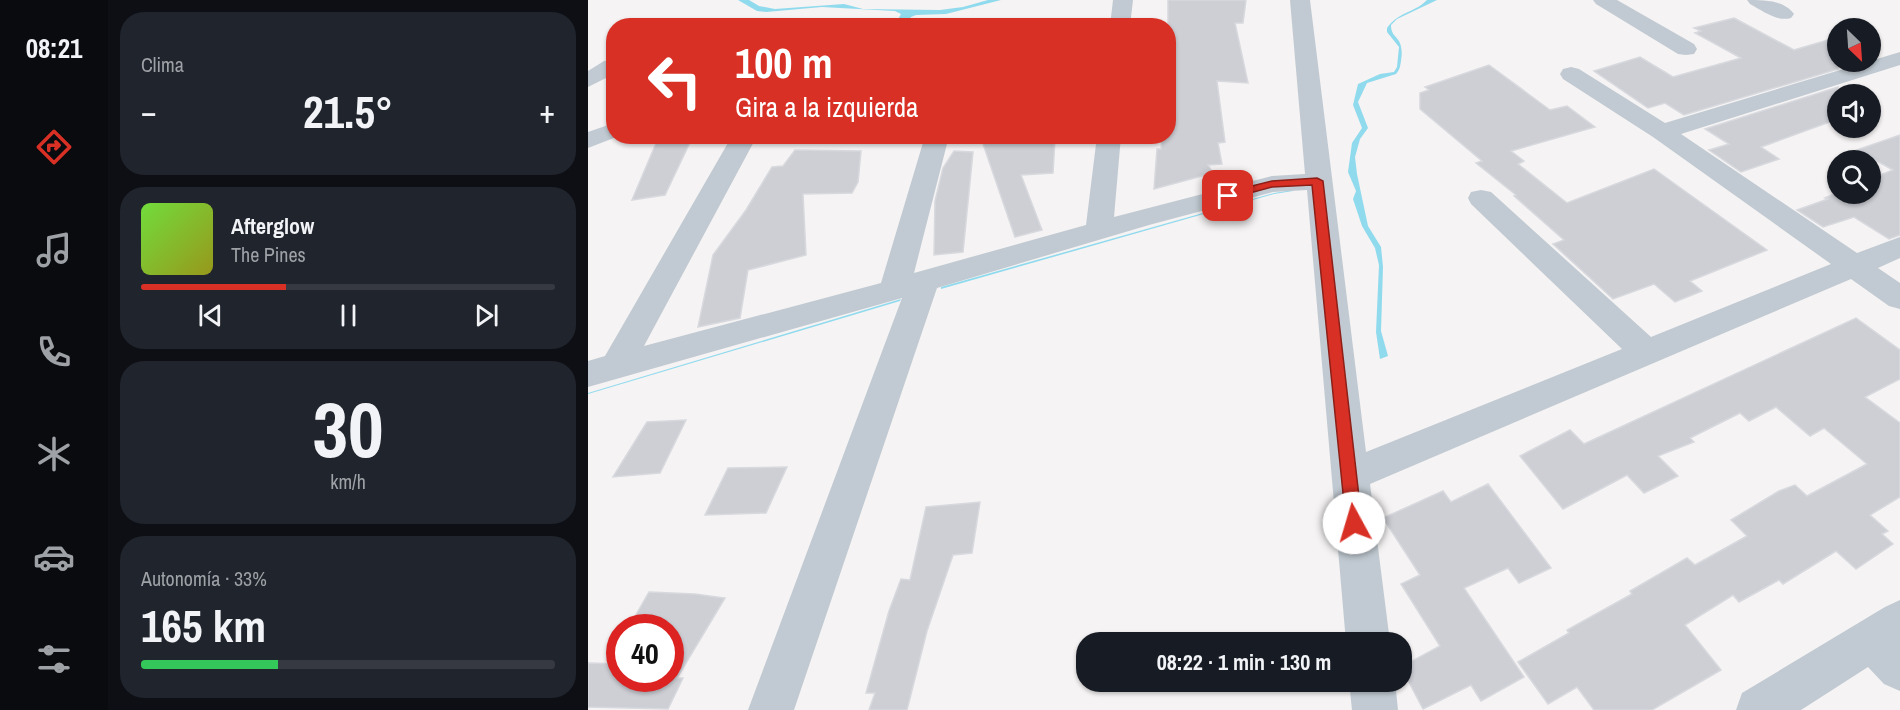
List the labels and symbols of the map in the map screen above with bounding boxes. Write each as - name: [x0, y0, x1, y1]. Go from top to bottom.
- north arrow: [1827, 18, 1881, 72]
- pin: [1202, 170, 1253, 221]
- position arrow: [1322, 491, 1386, 555]
- speed limit sign: 40: [606, 614, 684, 692]

